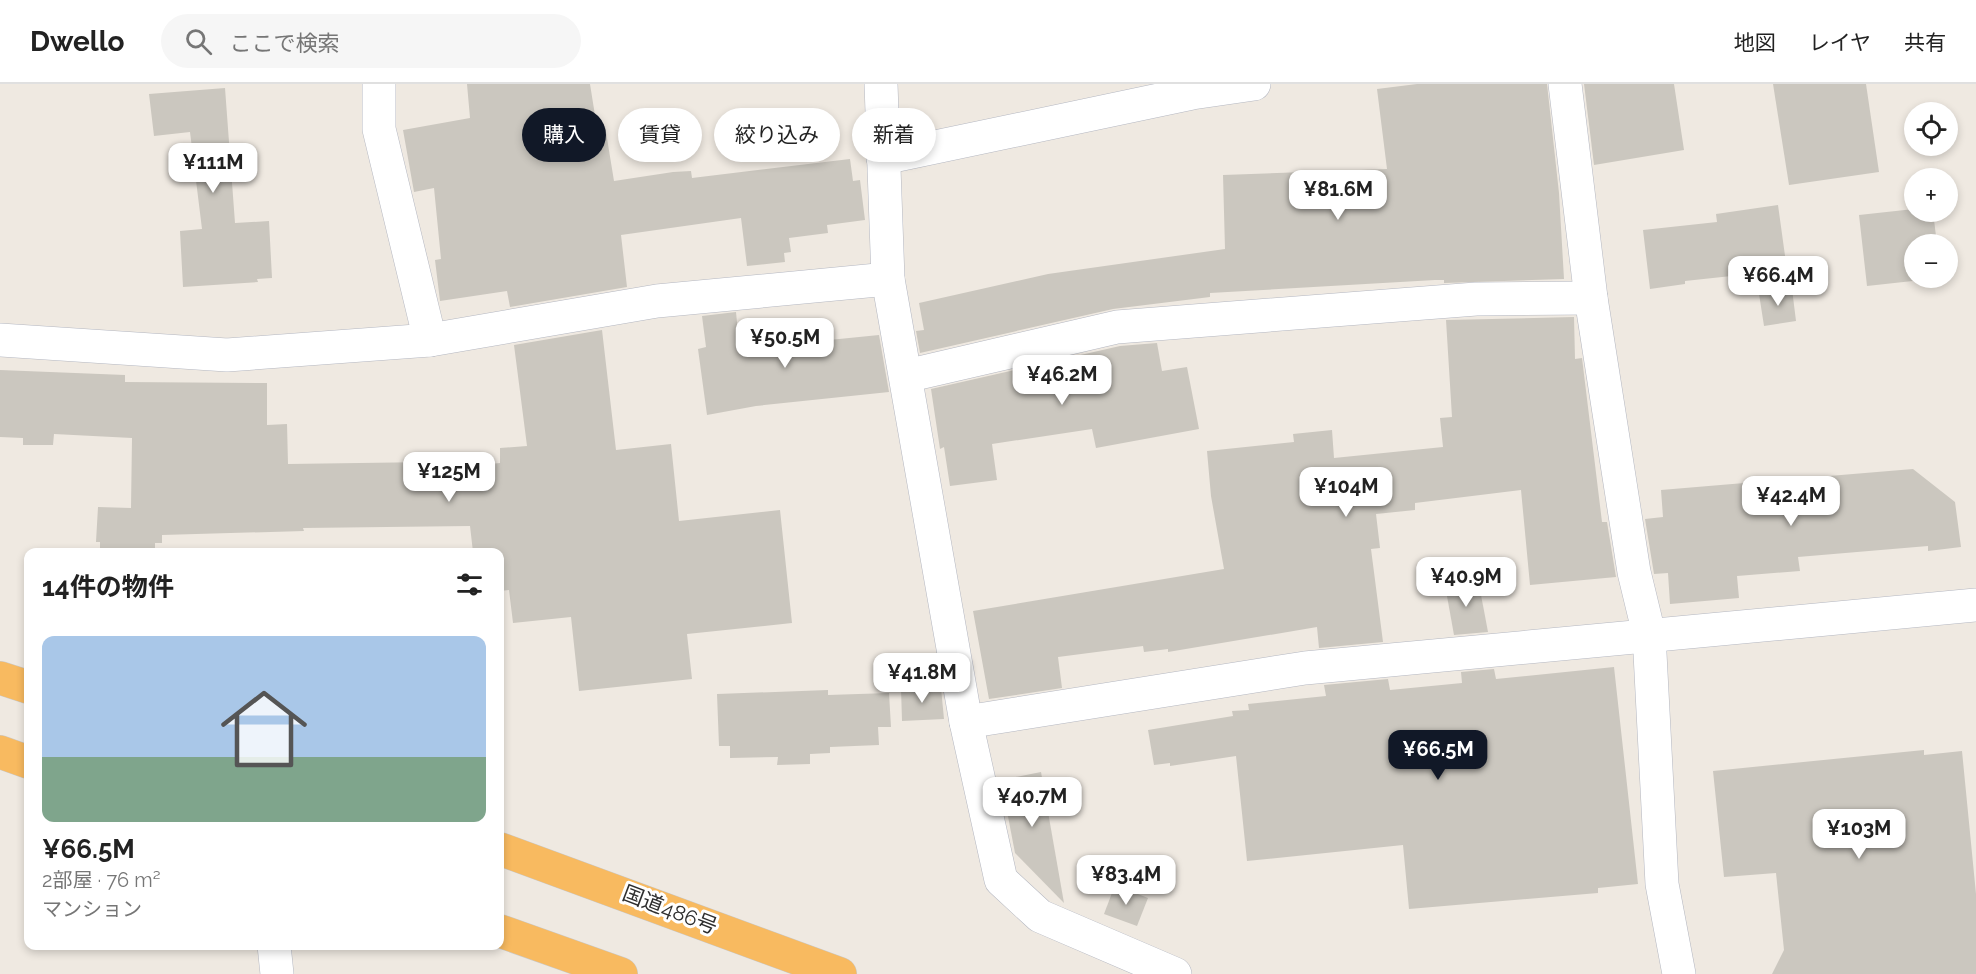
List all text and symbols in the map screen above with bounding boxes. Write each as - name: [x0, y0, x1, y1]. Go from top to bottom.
- search box: [161, 14, 581, 68]
- text: Dwello: [30, 25, 125, 58]
- icon: search: [182, 25, 215, 58]
- text: ここで検索: [230, 30, 340, 56]
- text: 地図: [1734, 30, 1776, 55]
- text: レイヤ: [1809, 30, 1871, 55]
- text: 共有: [1904, 30, 1946, 55]
- map controls: [1904, 102, 1958, 288]
- button: locate: [1904, 102, 1958, 156]
- chip: 購入: [522, 108, 606, 162]
- chip: 賃貸: [618, 108, 702, 162]
- chip: 絞り込み: [714, 108, 840, 162]
- chip: 新着: [852, 108, 936, 162]
- pin: ¥111M: [171, 143, 255, 194]
- text: ¥111M: [182, 150, 244, 174]
- button: +: [1904, 168, 1958, 222]
- pin: ¥81.6M: [1289, 170, 1387, 221]
- text: ¥81.6M: [1303, 177, 1373, 201]
- button: −: [1904, 234, 1958, 288]
- pin: ¥66.4M: [1729, 256, 1827, 307]
- text: ¥66.4M: [1742, 263, 1814, 287]
- pin: ¥50.5M: [736, 318, 834, 369]
- text: ¥50.5M: [750, 325, 820, 349]
- pin: ¥46.2M: [1013, 355, 1111, 406]
- text: ¥46.2M: [1027, 362, 1097, 386]
- pin: ¥125M: [407, 452, 491, 503]
- text: ¥125M: [417, 459, 481, 483]
- pin: ¥104M: [1304, 467, 1388, 518]
- text: ¥104M: [1313, 474, 1379, 498]
- pin: ¥42.4M: [1742, 476, 1840, 527]
- text: ¥42.4M: [1756, 483, 1826, 507]
- pin: ¥40.9M: [1417, 557, 1515, 608]
- text: ¥40.9M: [1430, 564, 1502, 588]
- icon: filters: [453, 568, 486, 601]
- text: 14件の物件: [42, 572, 174, 602]
- pin: ¥41.8M: [873, 653, 971, 704]
- text: ¥41.8M: [887, 660, 957, 684]
- icon: home: [210, 675, 318, 783]
- pin: ¥66.5M: [1389, 730, 1487, 781]
- text: ¥66.5M: [1402, 737, 1474, 761]
- pin: ¥40.7M: [983, 777, 1081, 828]
- text: ¥40.7M: [997, 784, 1067, 808]
- pin: ¥103M: [1817, 809, 1901, 860]
- text: ¥103M: [1827, 816, 1891, 840]
- text: ¥66.5M: [42, 834, 135, 864]
- pin: ¥83.4M: [1077, 855, 1175, 906]
- text: ¥83.4M: [1091, 862, 1161, 886]
- text: 2部屋 · 76 m²: [42, 868, 160, 892]
- street label: 国道486号: [619, 880, 721, 939]
- text: マンション: [42, 897, 142, 921]

